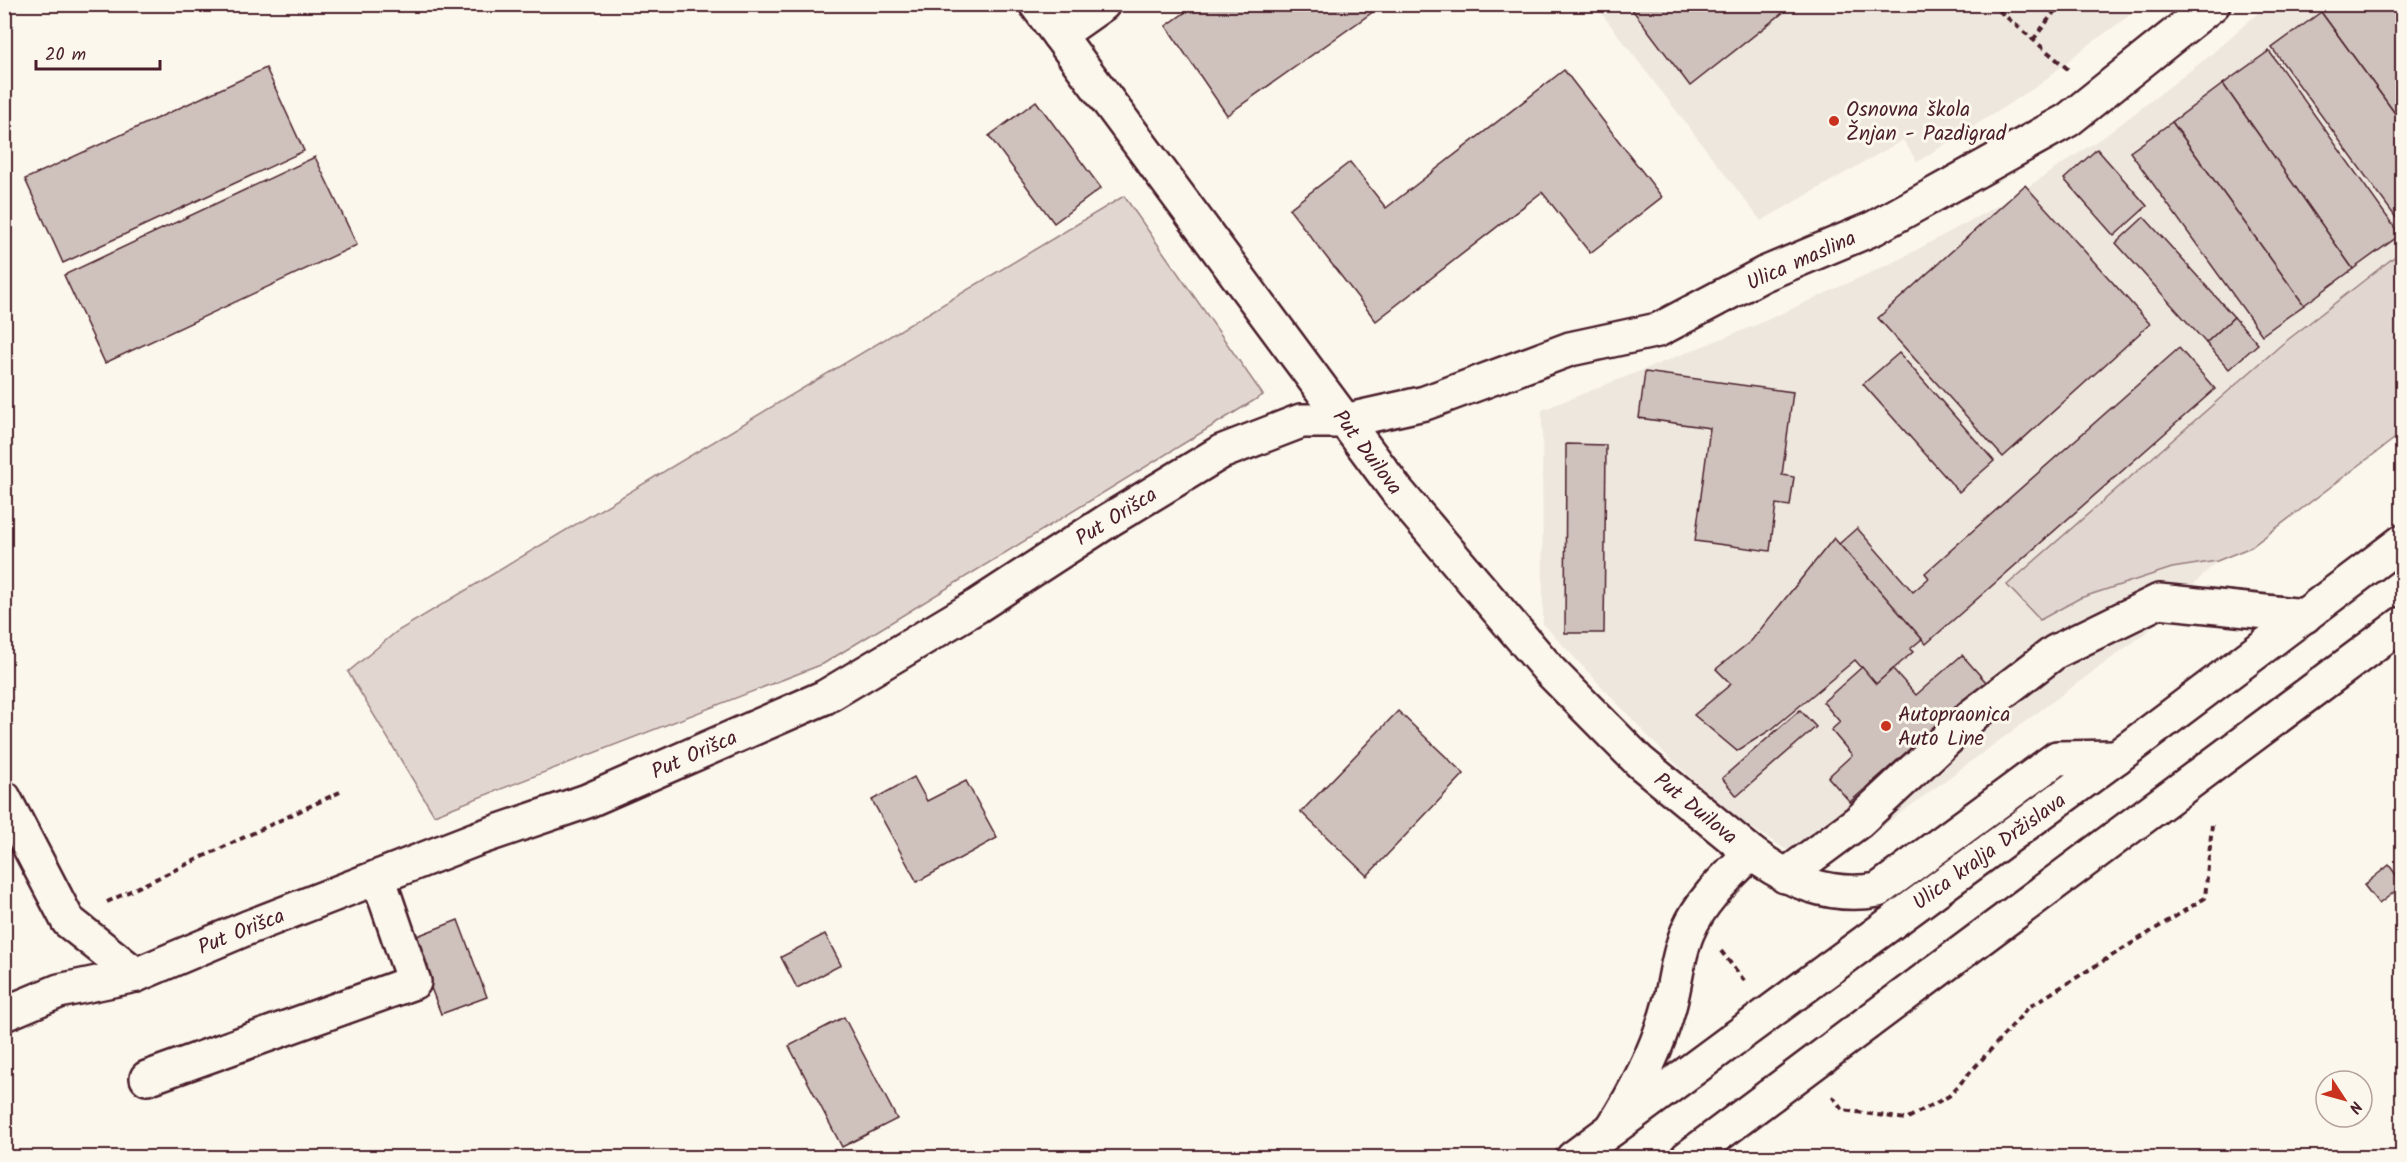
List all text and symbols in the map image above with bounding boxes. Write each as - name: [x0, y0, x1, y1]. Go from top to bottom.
- scale bar: [36, 33, 160, 71]
- text: 20 m: [45, 41, 86, 70]
- place label: Osnovna škola Žnjan - Pazdigrad: [1846, 94, 2007, 151]
- marker: Osnovna škola Žnjan - Pazdigrad: [1827, 114, 1841, 128]
- street label: Ulica maslina: [1741, 222, 1862, 300]
- street label: Put Duilova: [1324, 403, 1410, 503]
- street label: Put Orišca: [1069, 479, 1164, 555]
- place label: Autopraonica Auto Line: [1898, 699, 2010, 756]
- marker: Autopraonica Auto Line: [1879, 719, 1893, 733]
- street label: Put Orišca: [646, 722, 743, 789]
- street label: Put Duilova: [1646, 765, 1744, 853]
- street label: Ulica kralja Držislava: [1906, 785, 2074, 919]
- street label: Put Orišca: [193, 900, 290, 965]
- north arrow: [2314, 1069, 2374, 1129]
- text: N: [2342, 1095, 2368, 1118]

